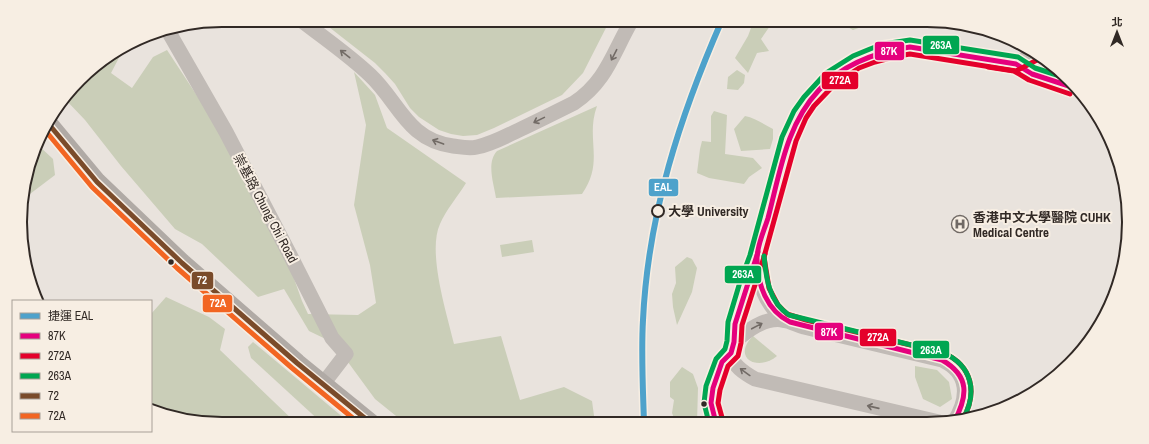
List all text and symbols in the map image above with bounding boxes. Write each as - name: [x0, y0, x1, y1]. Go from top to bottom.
- north arrow: [1097, 12, 1137, 52]
- text: 北: [1112, 15, 1123, 29]
- line badge: 263A: [922, 35, 960, 55]
- text: 263A: [930, 38, 952, 52]
- line badge: 87K: [874, 41, 905, 61]
- text: 87K: [881, 44, 898, 58]
- one-way arrow: [610, 48, 618, 60]
- one-way arrow: [340, 50, 351, 59]
- line badge: 272A: [821, 71, 859, 90]
- text: 272A: [829, 73, 851, 87]
- one-way arrow: [534, 117, 546, 124]
- one-way arrow: [432, 138, 445, 145]
- street label: 崇基路 Chung Chi Road: [230, 151, 302, 266]
- line badge: EAL: [648, 178, 679, 197]
- text: EAL: [654, 180, 673, 194]
- place label: 大學 University: [668, 203, 749, 220]
- marker: 大學 University: [651, 204, 665, 218]
- place label: 香港中文大學醫院 CUHK Medical Centre: [973, 209, 1111, 241]
- hospital icon: 香港中文大學醫院 CUHK Medical Centre: [950, 214, 970, 234]
- unlabelled marker: [166, 257, 176, 267]
- line badge: 263A: [724, 265, 762, 284]
- text: 263A: [732, 267, 754, 281]
- line badge: 72: [191, 271, 214, 290]
- text: 72: [197, 273, 207, 287]
- line badge: 72A: [202, 294, 233, 313]
- text: 72A: [210, 296, 227, 310]
- legend: [12, 300, 152, 432]
- text: 捷運 EAL: [48, 308, 94, 324]
- one-way arrow: [751, 322, 763, 330]
- line badge: 87K: [814, 322, 844, 341]
- text: 87K: [821, 325, 838, 339]
- text: 87K: [48, 328, 66, 344]
- line badge: 272A: [859, 328, 897, 347]
- text: 272A: [867, 330, 889, 344]
- line badge: 263A: [912, 340, 950, 359]
- text: 263A: [920, 343, 942, 357]
- text: 272A: [48, 348, 71, 364]
- text: 263A: [48, 368, 71, 384]
- one-way arrow: [739, 368, 750, 376]
- text: 72: [48, 388, 59, 404]
- unlabelled marker: [699, 399, 709, 409]
- one-way arrow: [867, 402, 880, 410]
- text: 72A: [48, 408, 66, 424]

